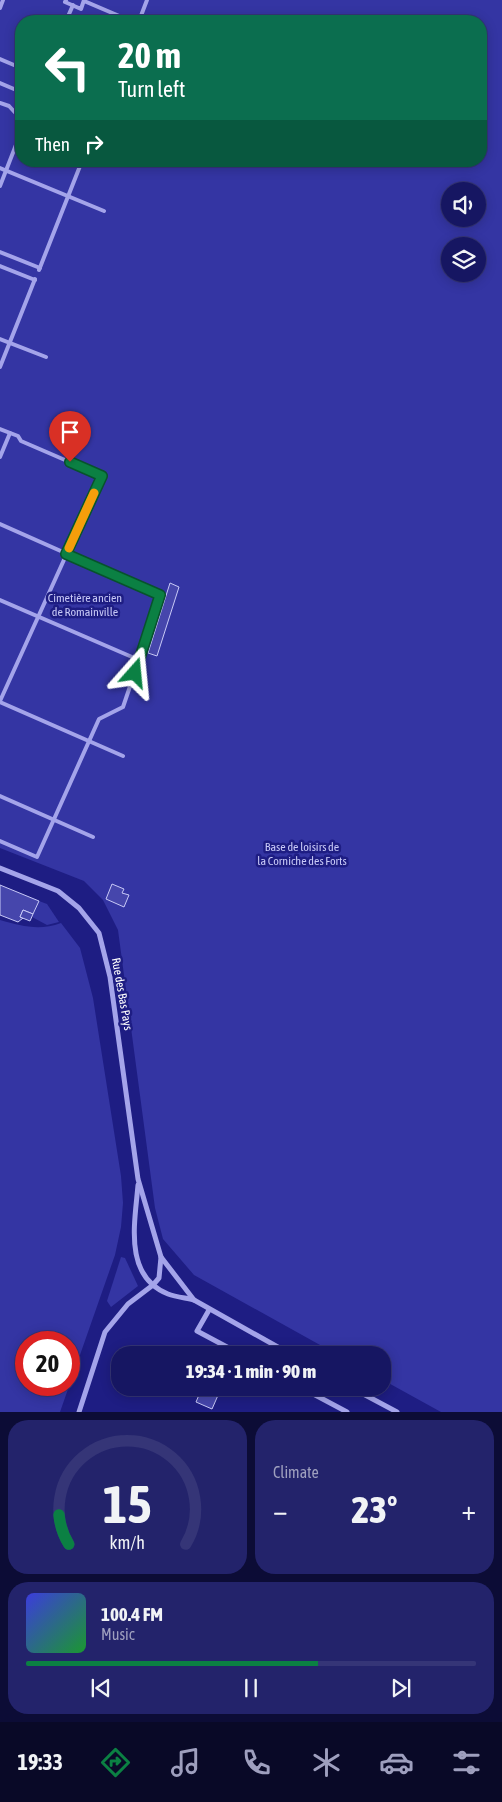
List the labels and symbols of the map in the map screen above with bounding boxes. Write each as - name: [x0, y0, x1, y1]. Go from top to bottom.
- pin: [49, 411, 91, 462]
- park label: Cimetière ancien de Romainville: [48, 591, 122, 619]
- position arrow: [108, 646, 160, 698]
- park label: Base de loisirs de la Corniche des Forts: [257, 840, 347, 868]
- street label: Rue des Bas Pays: [109, 957, 135, 1031]
- speed limit sign: 20: [15, 1331, 80, 1396]

